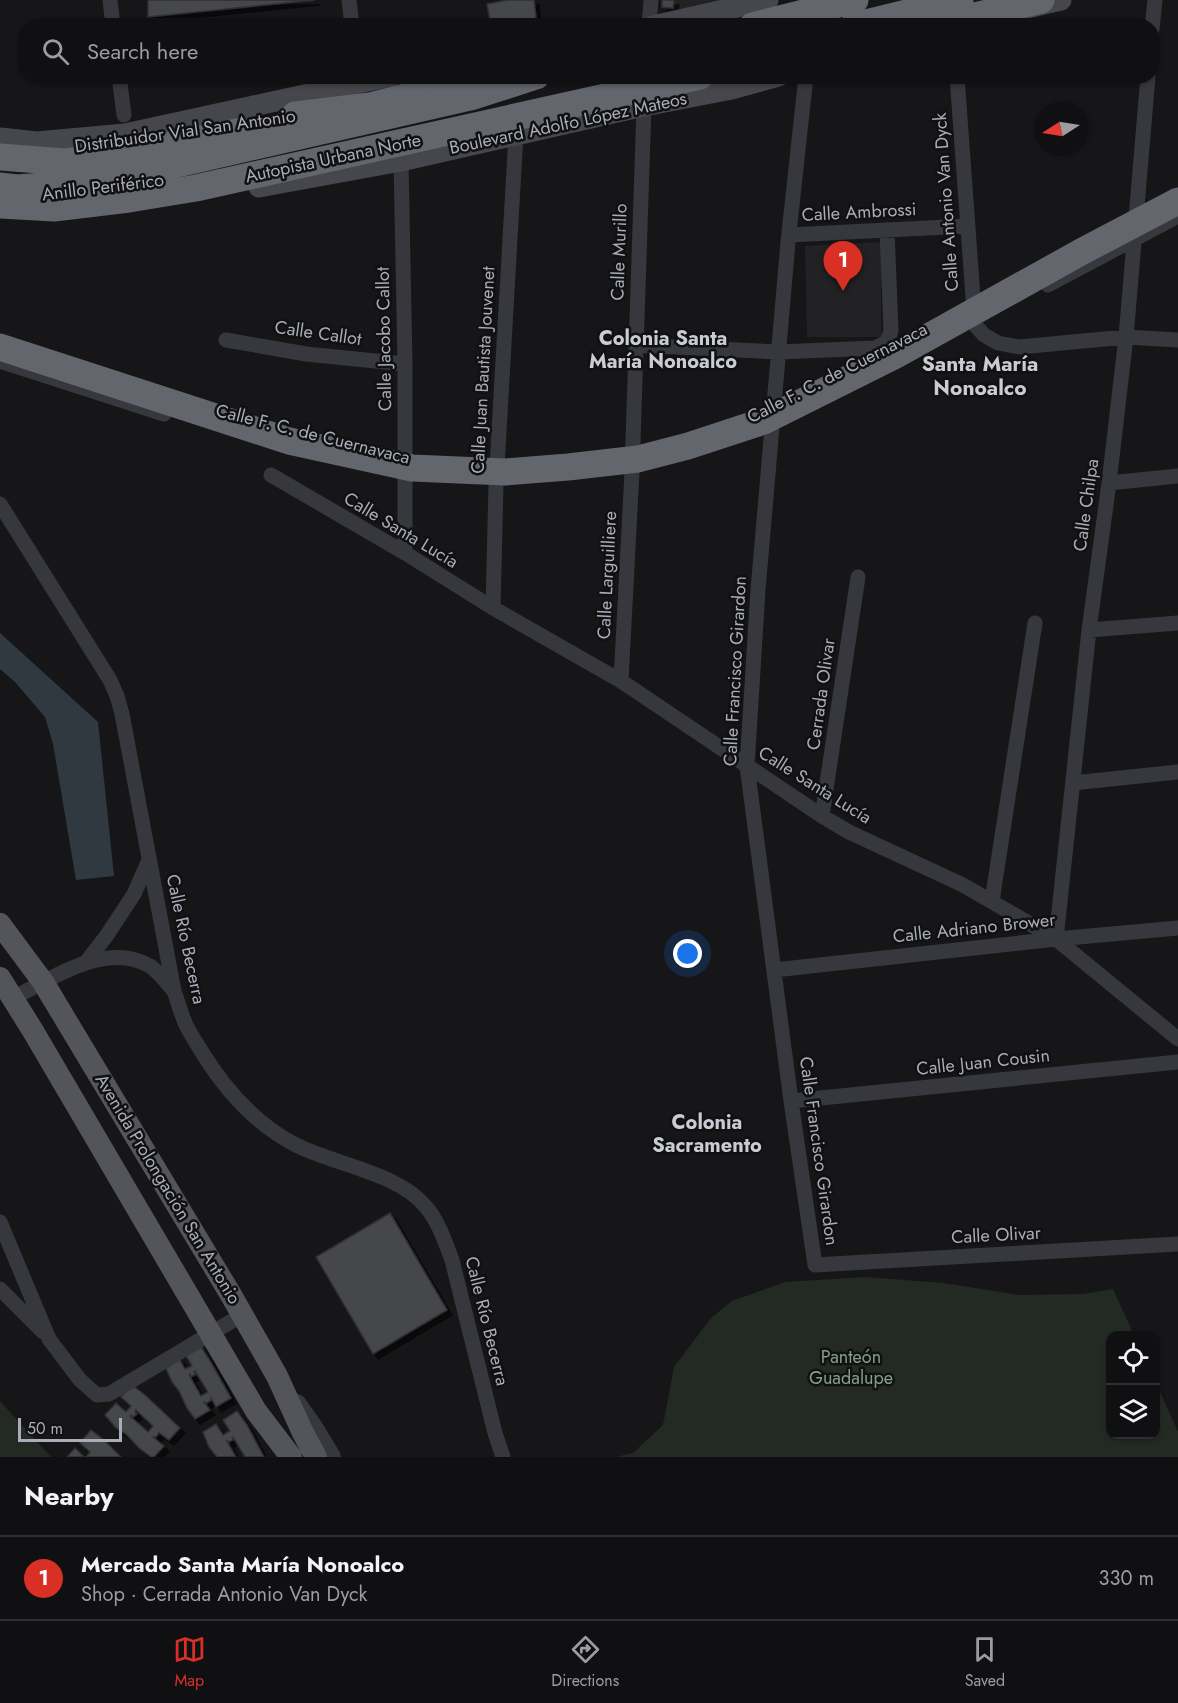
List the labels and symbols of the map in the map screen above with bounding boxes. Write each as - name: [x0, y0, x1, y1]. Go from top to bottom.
- street label: Boulevard Adolfo López Mateos: [447, 85, 689, 161]
- north arrow: [1034, 102, 1088, 156]
- street label: Distribuidor Vial San Antonio: [73, 103, 297, 159]
- street label: Calle Antonio Van Dyck: [927, 112, 965, 292]
- street label: Autopista Urbana Norte: [243, 127, 423, 189]
- street label: Anillo Periférico: [41, 167, 166, 207]
- street label: Calle Ambrossi: [801, 196, 917, 228]
- street label: Calle Murillo: [604, 203, 634, 301]
- pin: 1: [824, 242, 862, 291]
- street label: Calle Juan Bautista Jouvenet: [465, 265, 501, 474]
- street label: Calle Jacobo Callot: [370, 266, 398, 411]
- street label: Calle Callot: [273, 314, 364, 352]
- street label: Calle F. C. de Cuernavaca: [742, 316, 932, 430]
- district label: Colonia Santa María Nonoalco: [589, 324, 737, 376]
- district label: Santa María Nonoalco: [922, 349, 1038, 403]
- street label: Calle F. C. de Cuernavaca: [213, 397, 413, 471]
- street label: Calle Chilpa: [1067, 457, 1105, 553]
- street label: Calle Santa Lucía: [339, 486, 463, 574]
- street label: Calle Larguilliere: [591, 510, 623, 640]
- street label: Calle Francisco Girardon: [717, 575, 753, 767]
- street label: Cerrada Olivar: [800, 636, 842, 752]
- street label: Calle Santa Lucía: [753, 740, 877, 830]
- street label: Calle Río Becerra: [160, 872, 212, 1006]
- street label: Calle Adriano Brower: [891, 906, 1057, 949]
- your location: [673, 939, 702, 968]
- street label: Calle Juan Cousin: [915, 1042, 1051, 1082]
- street label: Calle Francisco Girardon: [793, 1055, 845, 1247]
- street label: Avenida Prolongación San Antonio: [89, 1069, 247, 1309]
- district label: Colonia Sacramento: [652, 1108, 762, 1160]
- street label: Calle Olivar: [951, 1220, 1042, 1250]
- street label: Calle Río Becerra: [458, 1254, 516, 1388]
- park label: Panteón Guadalupe: [809, 1344, 893, 1391]
- scale bar: [18, 1415, 122, 1442]

